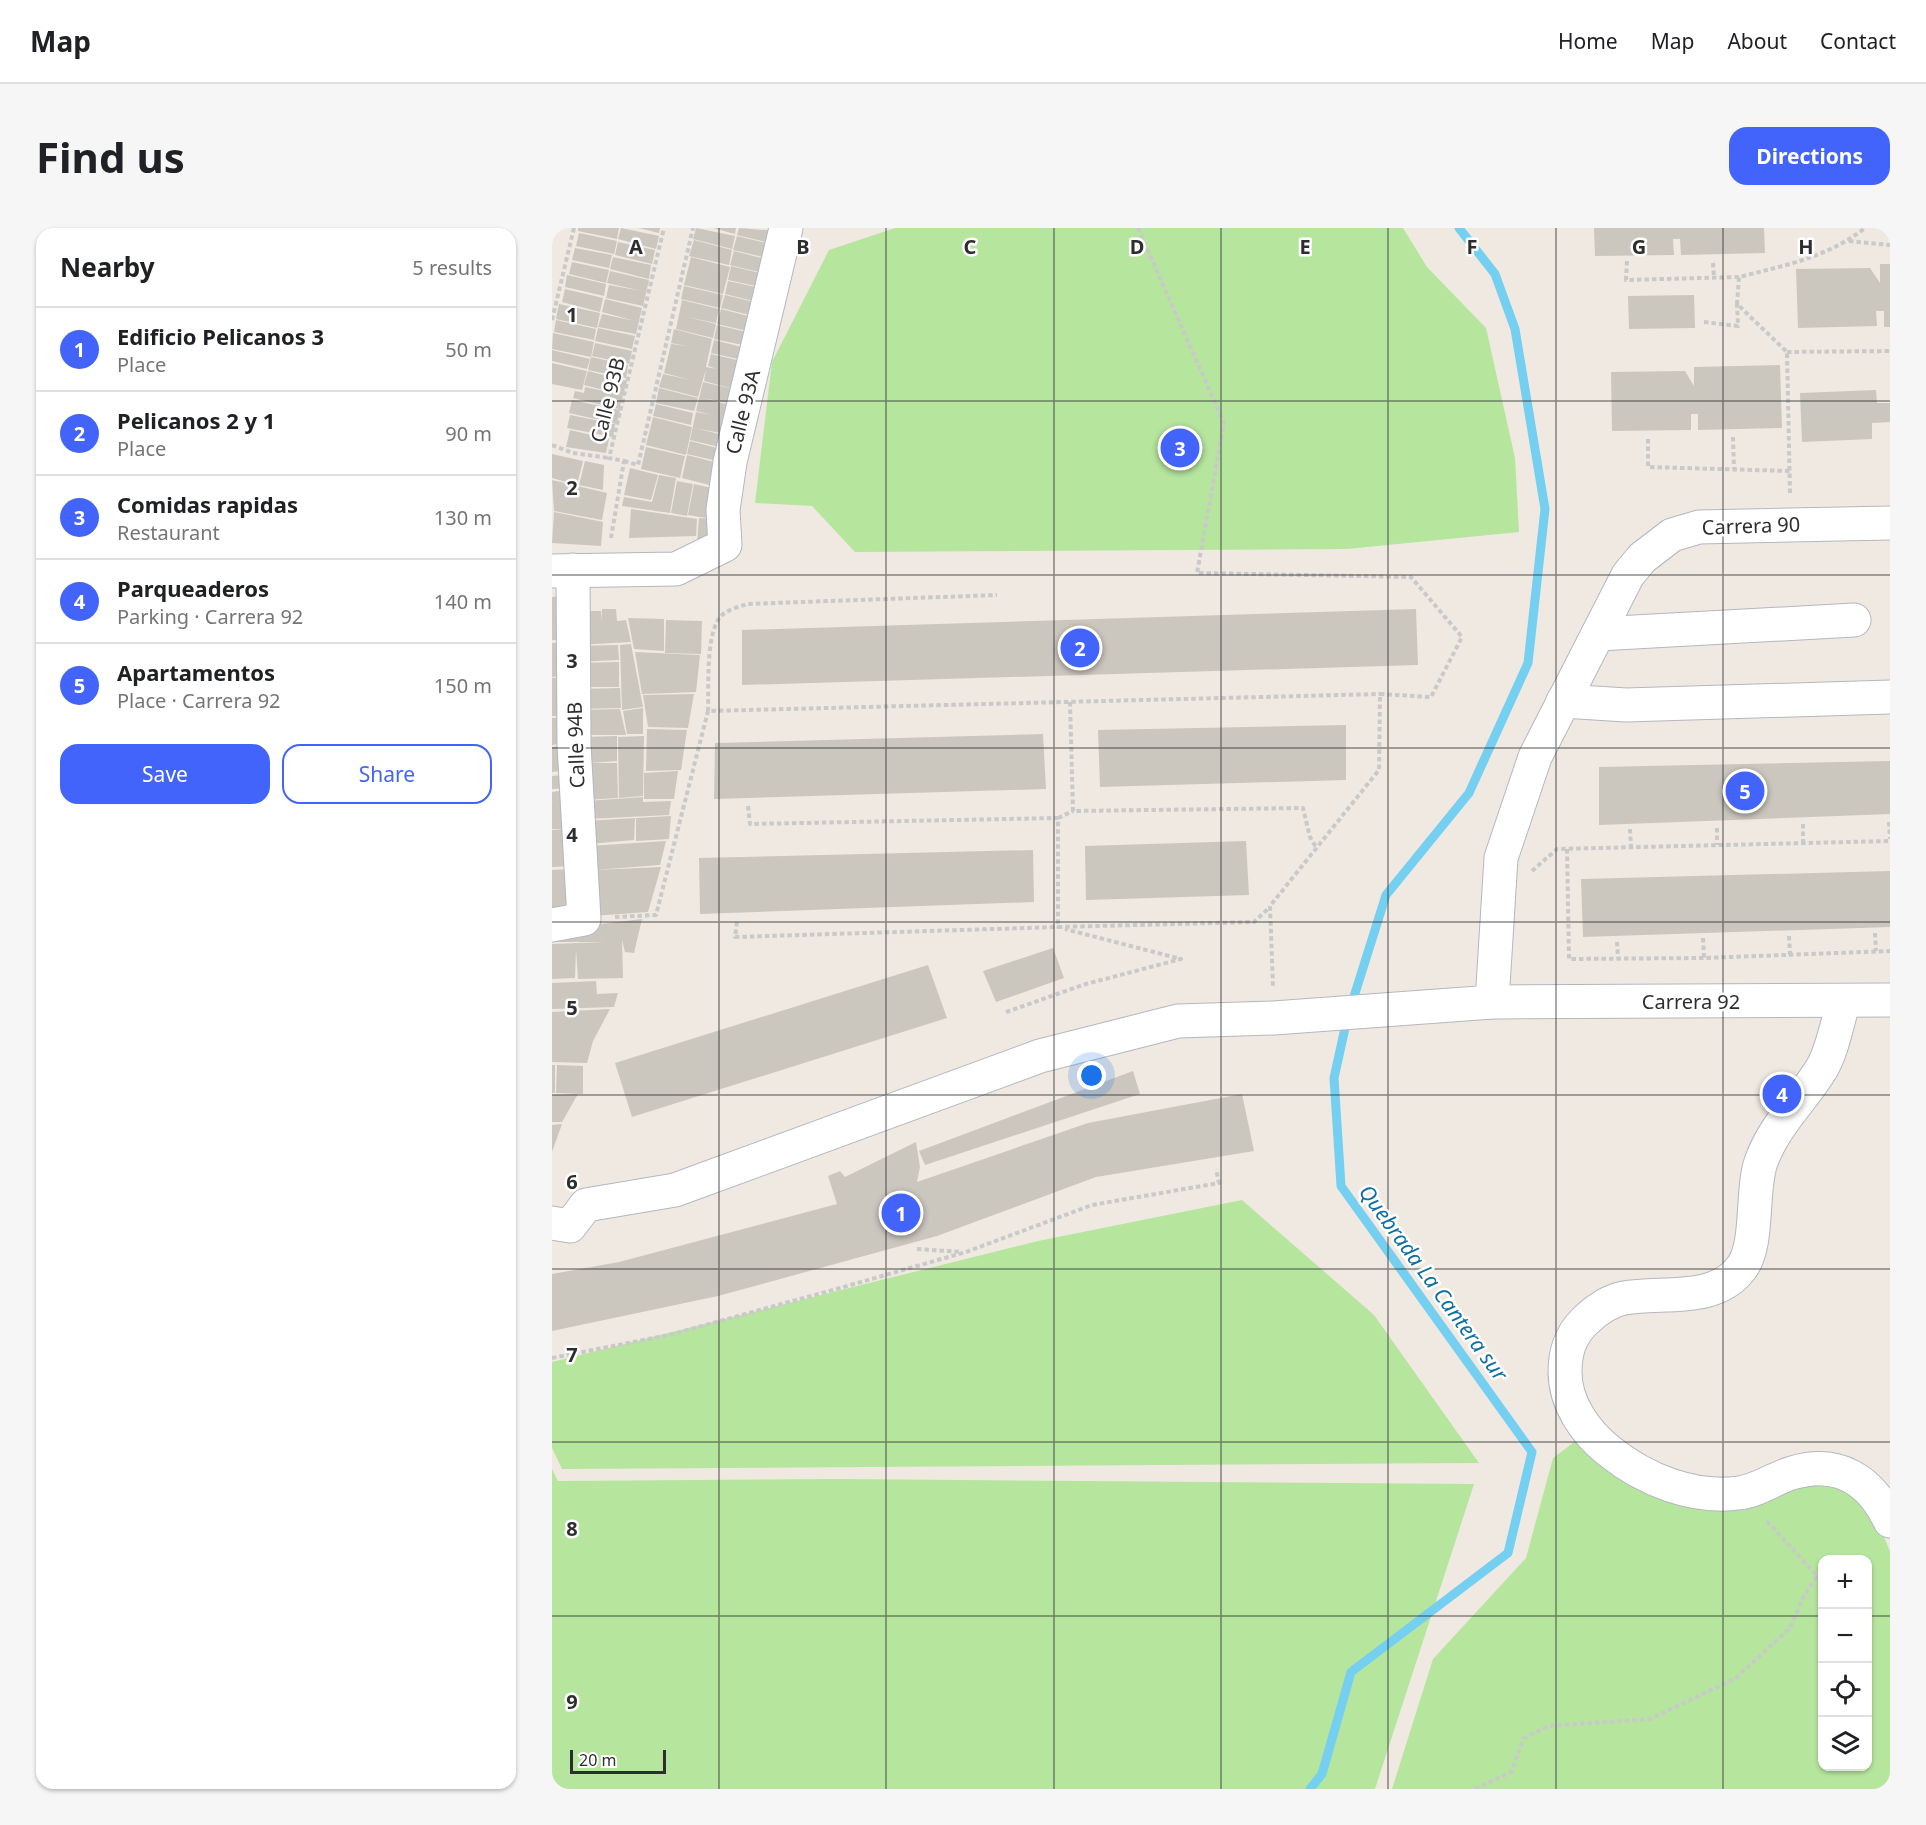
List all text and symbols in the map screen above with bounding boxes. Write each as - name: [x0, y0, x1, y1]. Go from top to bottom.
- text: Map: [30, 22, 91, 60]
- text: Home: [1558, 27, 1618, 55]
- text: Map: [1651, 27, 1694, 55]
- text: About: [1727, 27, 1787, 55]
- text: Contact: [1820, 27, 1896, 55]
- button: Directions: [1729, 127, 1890, 185]
- text: Find us: [36, 128, 185, 185]
- text: A: [629, 233, 643, 260]
- text: B: [796, 233, 810, 260]
- text: C: [964, 233, 977, 260]
- text: D: [1130, 233, 1144, 260]
- text: E: [1299, 233, 1311, 260]
- text: F: [1467, 233, 1477, 260]
- text: G: [1632, 233, 1646, 260]
- text: H: [1798, 233, 1814, 260]
- text: Nearby: [60, 249, 155, 285]
- text: 5 results: [412, 254, 492, 281]
- text: 1: [566, 301, 578, 328]
- text: Edificio Pelicanos 3: [117, 321, 324, 351]
- text: 1: [74, 336, 85, 363]
- text: 50 m: [445, 336, 492, 363]
- text: Place: [117, 351, 166, 378]
- street label: Calle 93B: [584, 355, 631, 445]
- street label: Calle 93A: [719, 367, 766, 457]
- text: Pelicanos 2 y 1: [117, 405, 275, 435]
- text: 2: [74, 420, 85, 447]
- text: 90 m: [445, 420, 492, 447]
- pin: 3: [1160, 426, 1200, 470]
- text: Place: [117, 435, 166, 462]
- text: 2: [566, 474, 578, 501]
- text: Comidas rapidas: [117, 489, 298, 519]
- text: 3: [74, 504, 85, 531]
- text: 130 m: [434, 504, 492, 531]
- street label: Carrera 90: [1701, 510, 1801, 541]
- text: Restaurant: [117, 519, 220, 546]
- text: Parqueaderos: [117, 573, 269, 603]
- text: 4: [74, 588, 85, 615]
- text: 140 m: [434, 588, 492, 615]
- text: Parking · Carrera 92: [117, 603, 303, 630]
- pin: 2: [1060, 626, 1100, 670]
- text: 3: [566, 647, 578, 674]
- text: Apartamentos: [117, 657, 275, 687]
- text: 5: [74, 672, 85, 699]
- text: 150 m: [434, 672, 492, 699]
- text: Place · Carrera 92: [117, 687, 281, 714]
- street label: Calle 94B: [560, 701, 591, 789]
- button: Save: [60, 744, 270, 804]
- button: Share: [282, 744, 492, 804]
- pin: 5: [1726, 768, 1764, 814]
- text: 4: [566, 821, 578, 848]
- street label: Carrera 92: [1642, 988, 1740, 1015]
- text: 5: [566, 994, 578, 1021]
- your location: [1077, 1061, 1106, 1090]
- pin: 4: [1762, 1072, 1802, 1116]
- text: 6: [566, 1168, 578, 1195]
- water label: Quebrada La Cantera sur: [1353, 1179, 1515, 1387]
- pin: 1: [882, 1190, 920, 1236]
- text: 7: [566, 1341, 578, 1368]
- text: 8: [566, 1515, 578, 1542]
- map controls: [1818, 1555, 1872, 1771]
- button: +: [1818, 1555, 1872, 1609]
- button: −: [1818, 1609, 1872, 1663]
- button: locate: [1818, 1663, 1872, 1717]
- text: 9: [566, 1688, 578, 1715]
- button: layers: [1818, 1717, 1872, 1771]
- scale bar: [570, 1747, 666, 1774]
- text: 20 m: [579, 1749, 616, 1771]

